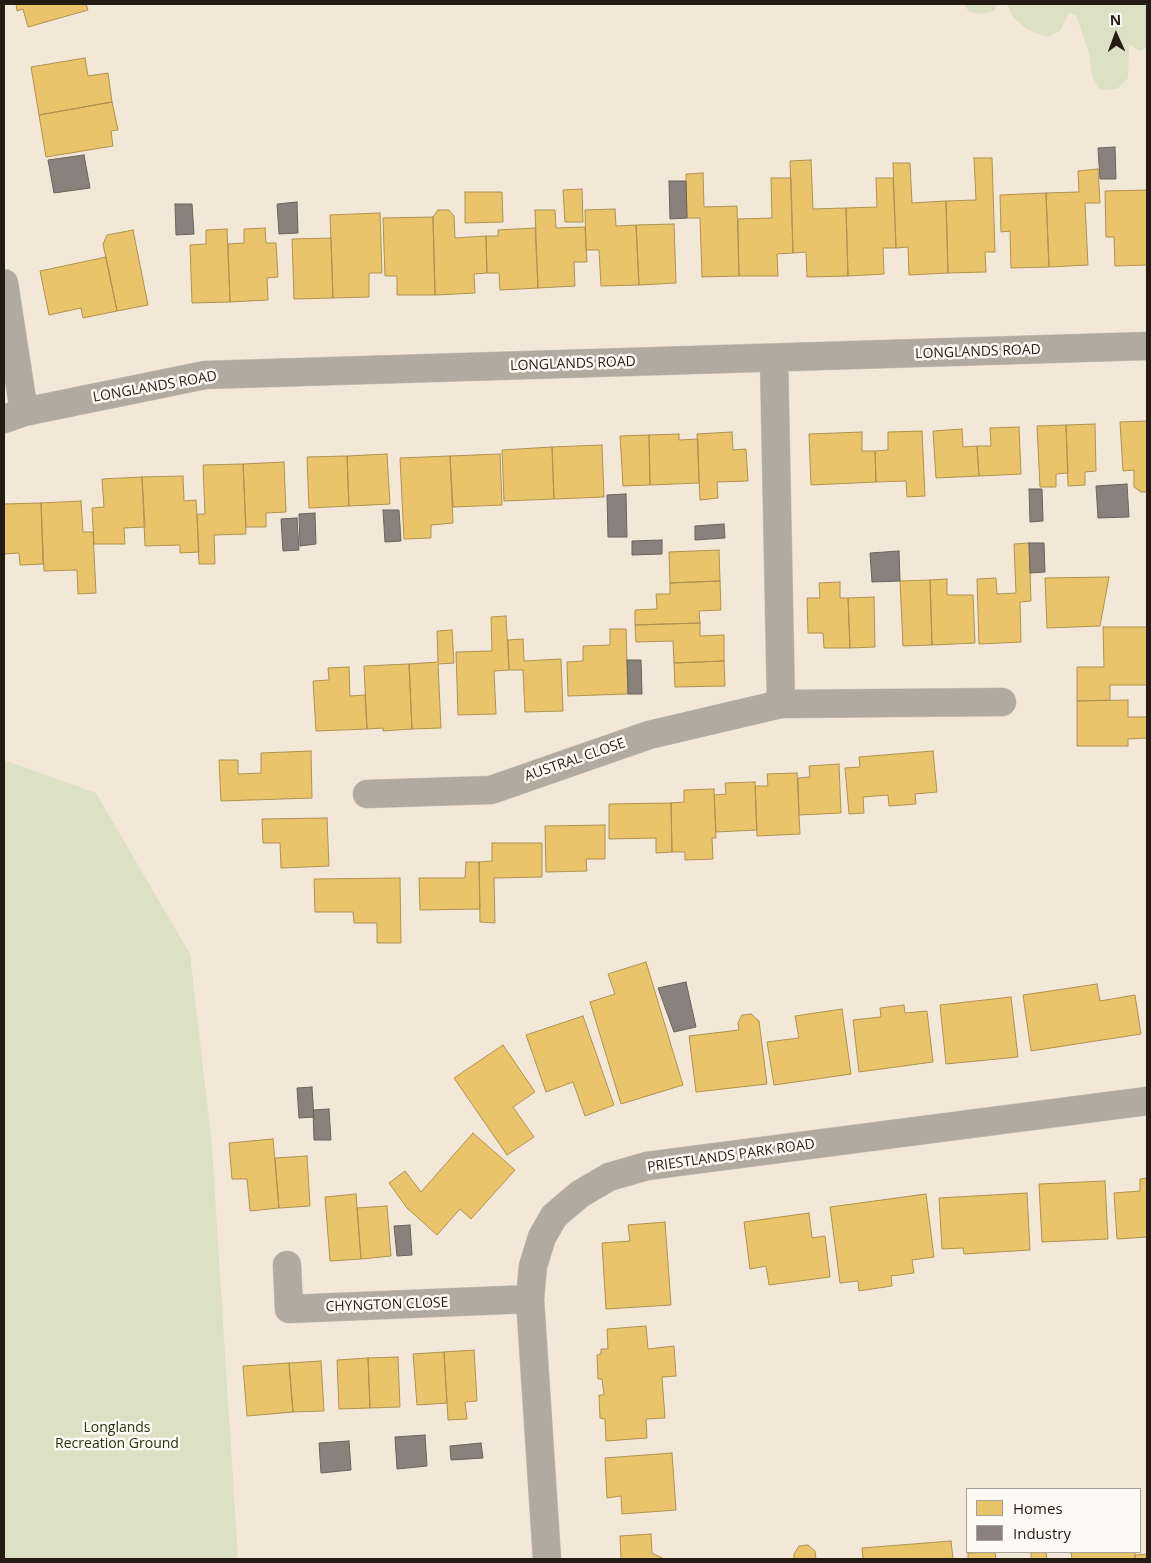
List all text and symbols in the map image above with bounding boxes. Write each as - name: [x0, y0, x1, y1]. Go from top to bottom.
- north arrow: [1091, 10, 1141, 60]
- text: N: [1109, 10, 1121, 29]
- street label: LONGLANDS ROAD: [915, 341, 1041, 363]
- street label: LONGLANDS ROAD: [510, 353, 636, 375]
- street label: LONGLANDS ROAD: [92, 368, 218, 406]
- street label: AUSTRAL CLOSE: [522, 735, 628, 785]
- street label: PRIESTLANDS PARK ROAD: [646, 1136, 816, 1176]
- street label: CHYNGTON CLOSE: [325, 1294, 449, 1316]
- park label: Longlands Recreation Ground: [55, 1420, 179, 1452]
- legend: [966, 1488, 1141, 1553]
- text: Homes: [1013, 1498, 1063, 1518]
- text: Industry: [1013, 1523, 1071, 1543]

